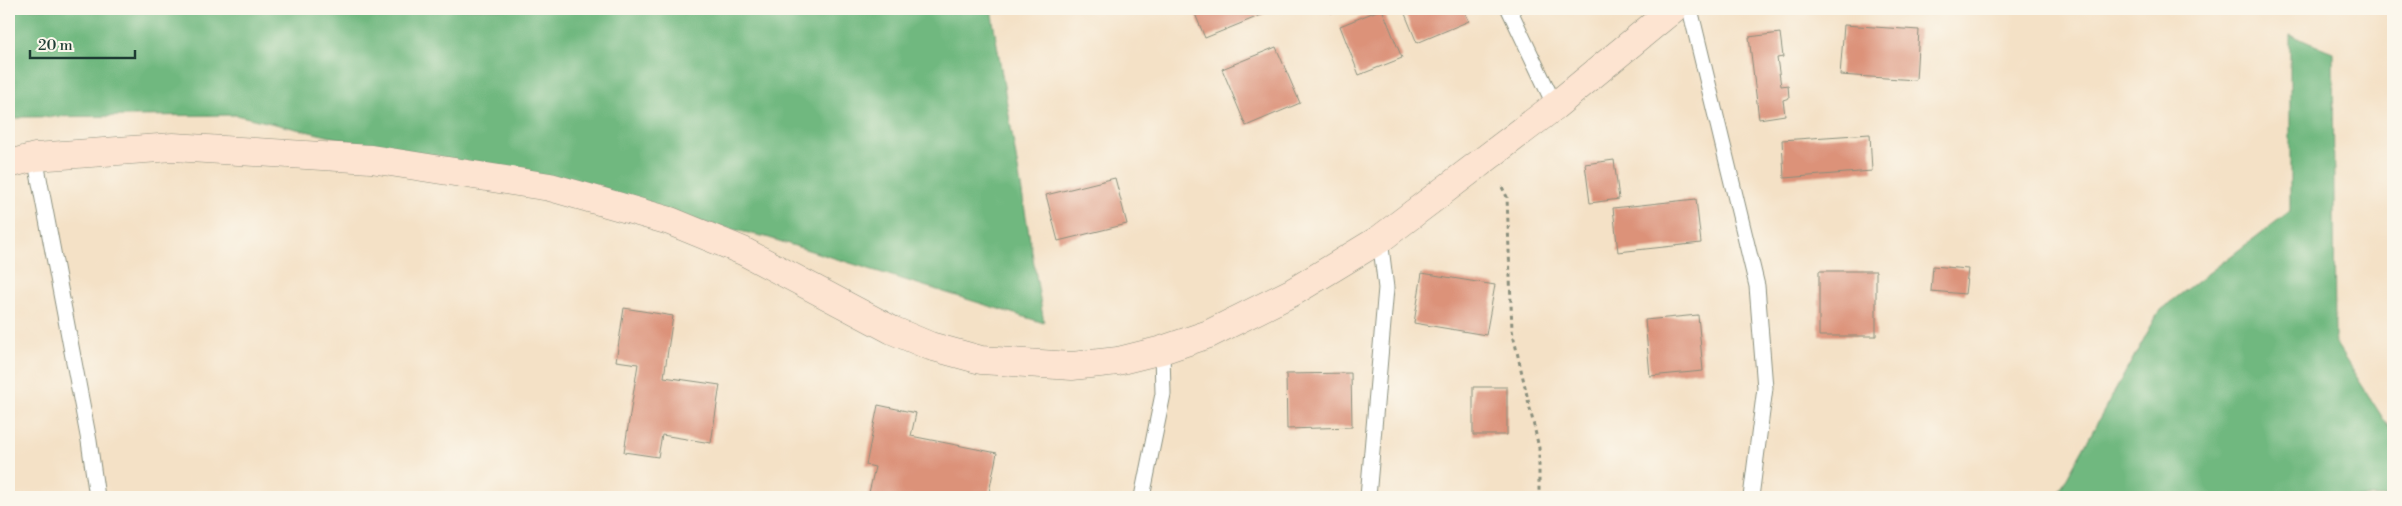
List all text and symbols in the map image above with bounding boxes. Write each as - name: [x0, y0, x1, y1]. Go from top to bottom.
- scale bar: [30, 28, 135, 60]
- text: 20 m: [38, 36, 73, 55]

